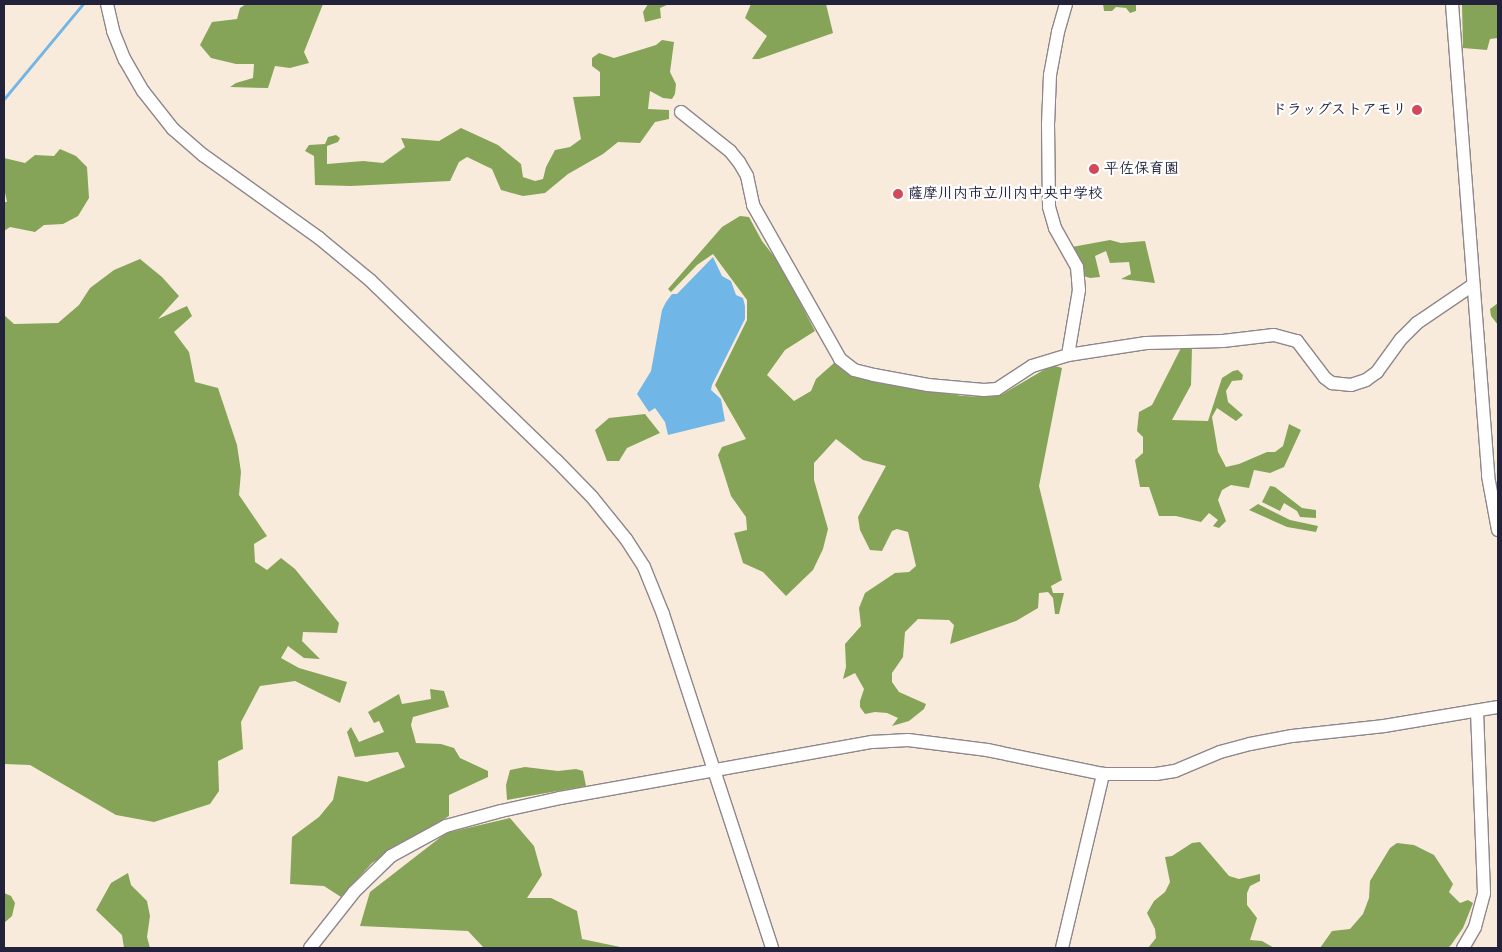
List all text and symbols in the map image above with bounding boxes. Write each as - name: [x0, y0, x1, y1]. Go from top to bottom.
- place label: ドラッグストアモリ: [1272, 101, 1407, 119]
- marker: ドラッグストアモリ: [1411, 104, 1423, 116]
- place label: 平佐保育園: [1104, 160, 1179, 178]
- marker: 平佐保育園: [1088, 163, 1100, 175]
- place label: 薩摩川内市立川内中央中学校: [908, 185, 1103, 203]
- marker: 薩摩川内市立川内中央中学校: [892, 188, 904, 200]

